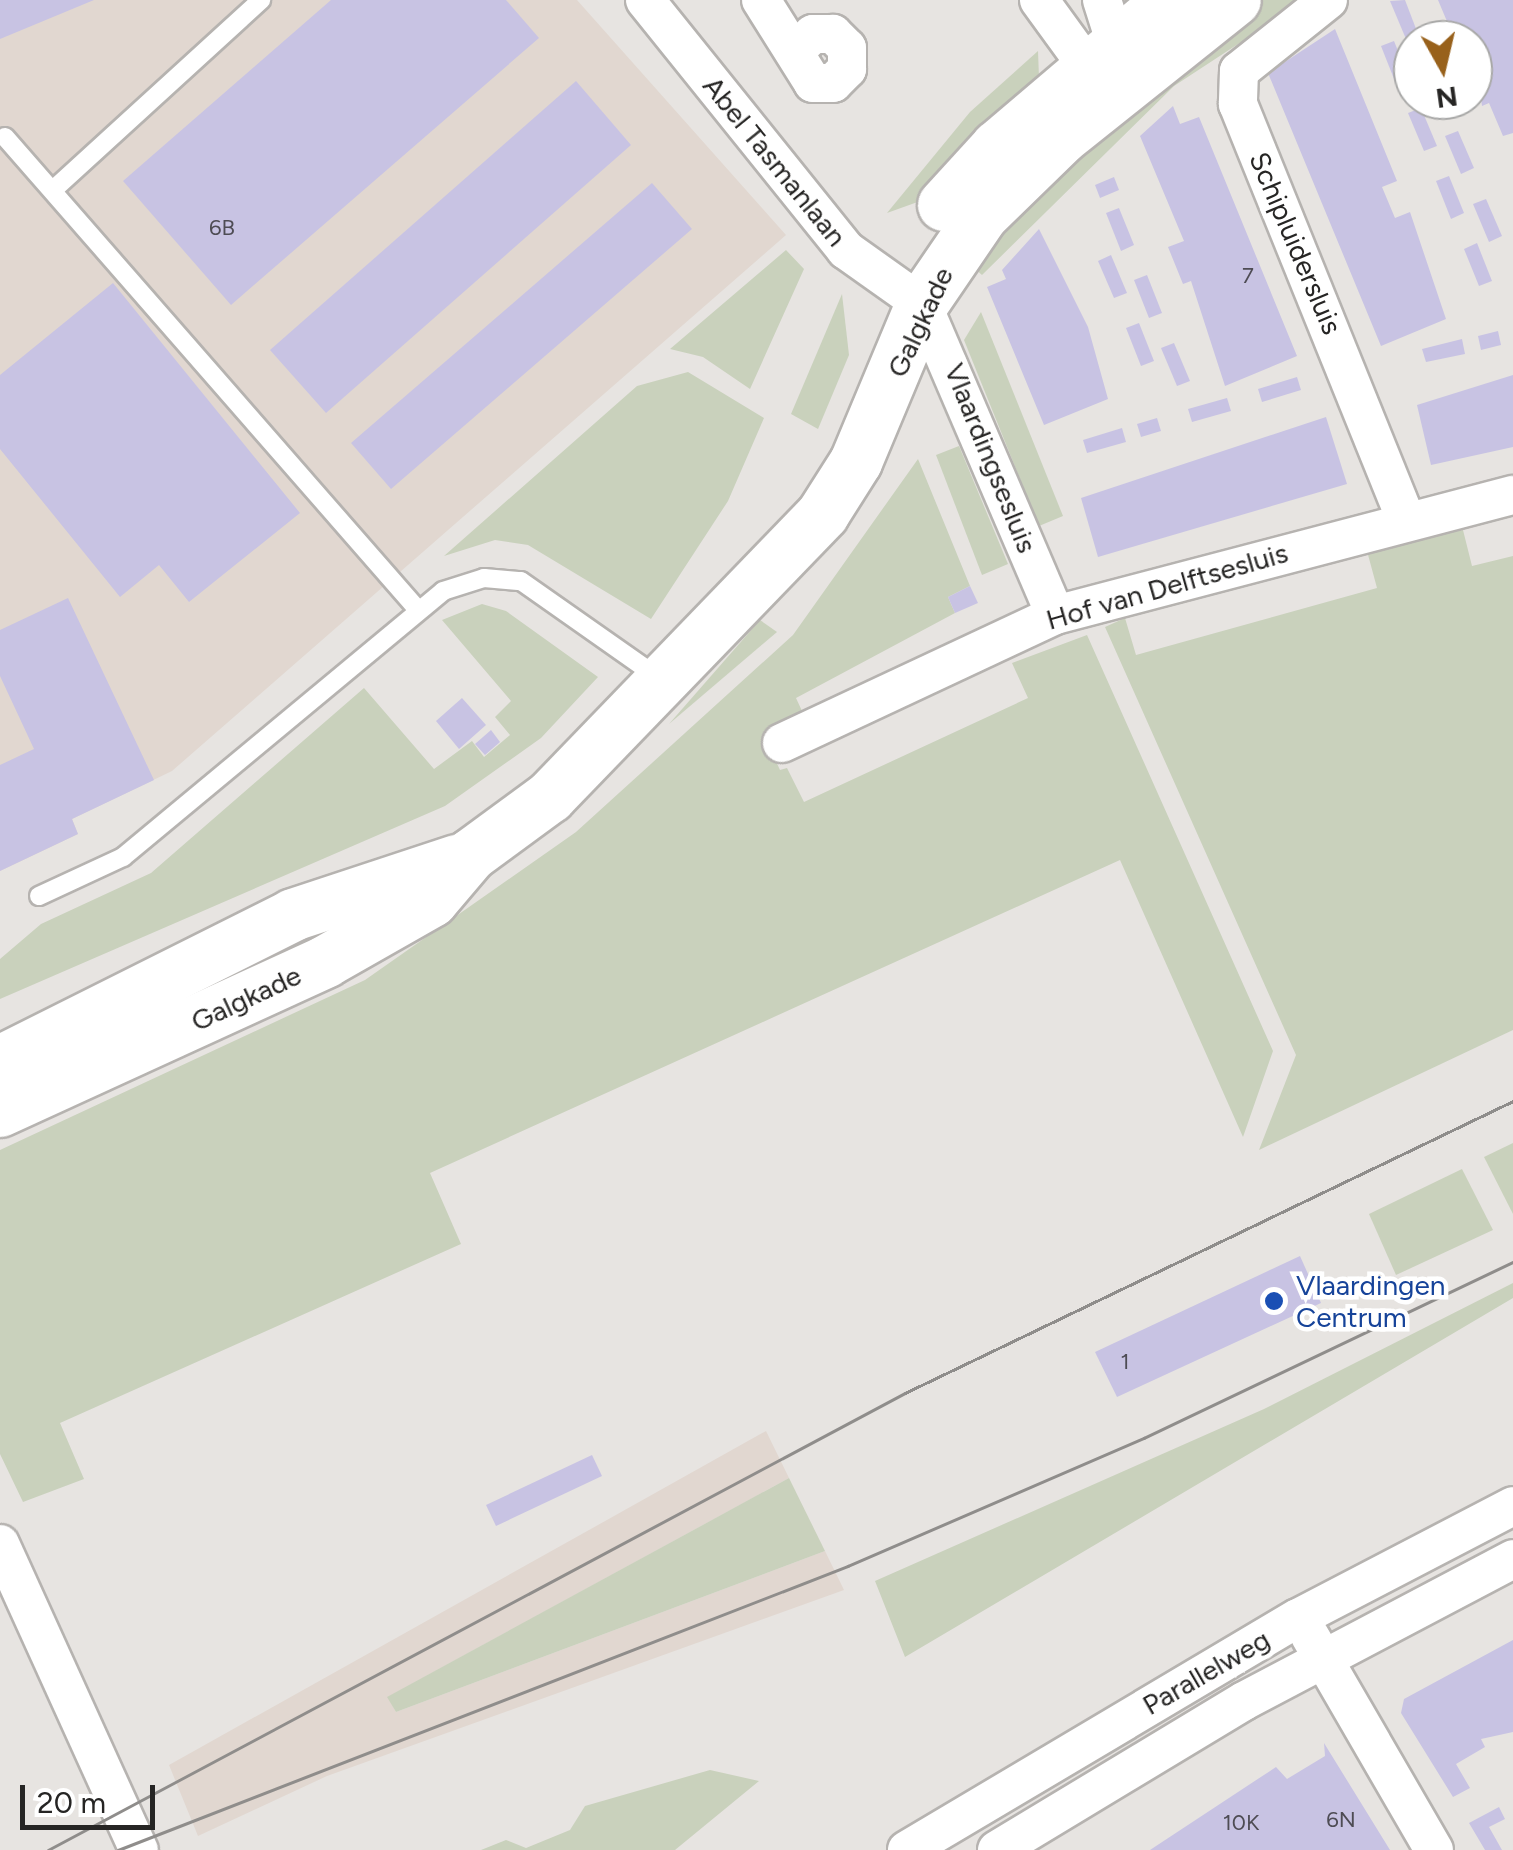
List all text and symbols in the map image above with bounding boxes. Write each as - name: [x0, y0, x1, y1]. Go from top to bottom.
- north arrow: [1393, 20, 1493, 120]
- street label: Abel Tasmanlaan: [696, 69, 854, 253]
- text: N: [1434, 79, 1460, 116]
- street label: Schipluidersluis: [1242, 147, 1350, 339]
- house number: 6B: [209, 215, 235, 241]
- street label: Galgkade: [880, 262, 960, 382]
- house number: 7: [1242, 263, 1254, 289]
- street label: Vlaardingsesluis: [938, 358, 1044, 558]
- street label: Hof van Delftsesluis: [1042, 535, 1292, 637]
- street label: Galgkade: [186, 958, 306, 1038]
- place label: Vlaardingen Centrum: [1296, 1268, 1445, 1334]
- marker: Vlaardingen Centrum: [1261, 1288, 1287, 1314]
- house number: 1: [1120, 1349, 1130, 1375]
- street label: Parallelweg: [1137, 1622, 1275, 1722]
- scale bar: [25, 1765, 160, 1827]
- text: 20 m: [37, 1784, 106, 1821]
- house number: 6N: [1326, 1807, 1356, 1833]
- house number: 10K: [1223, 1810, 1259, 1836]

